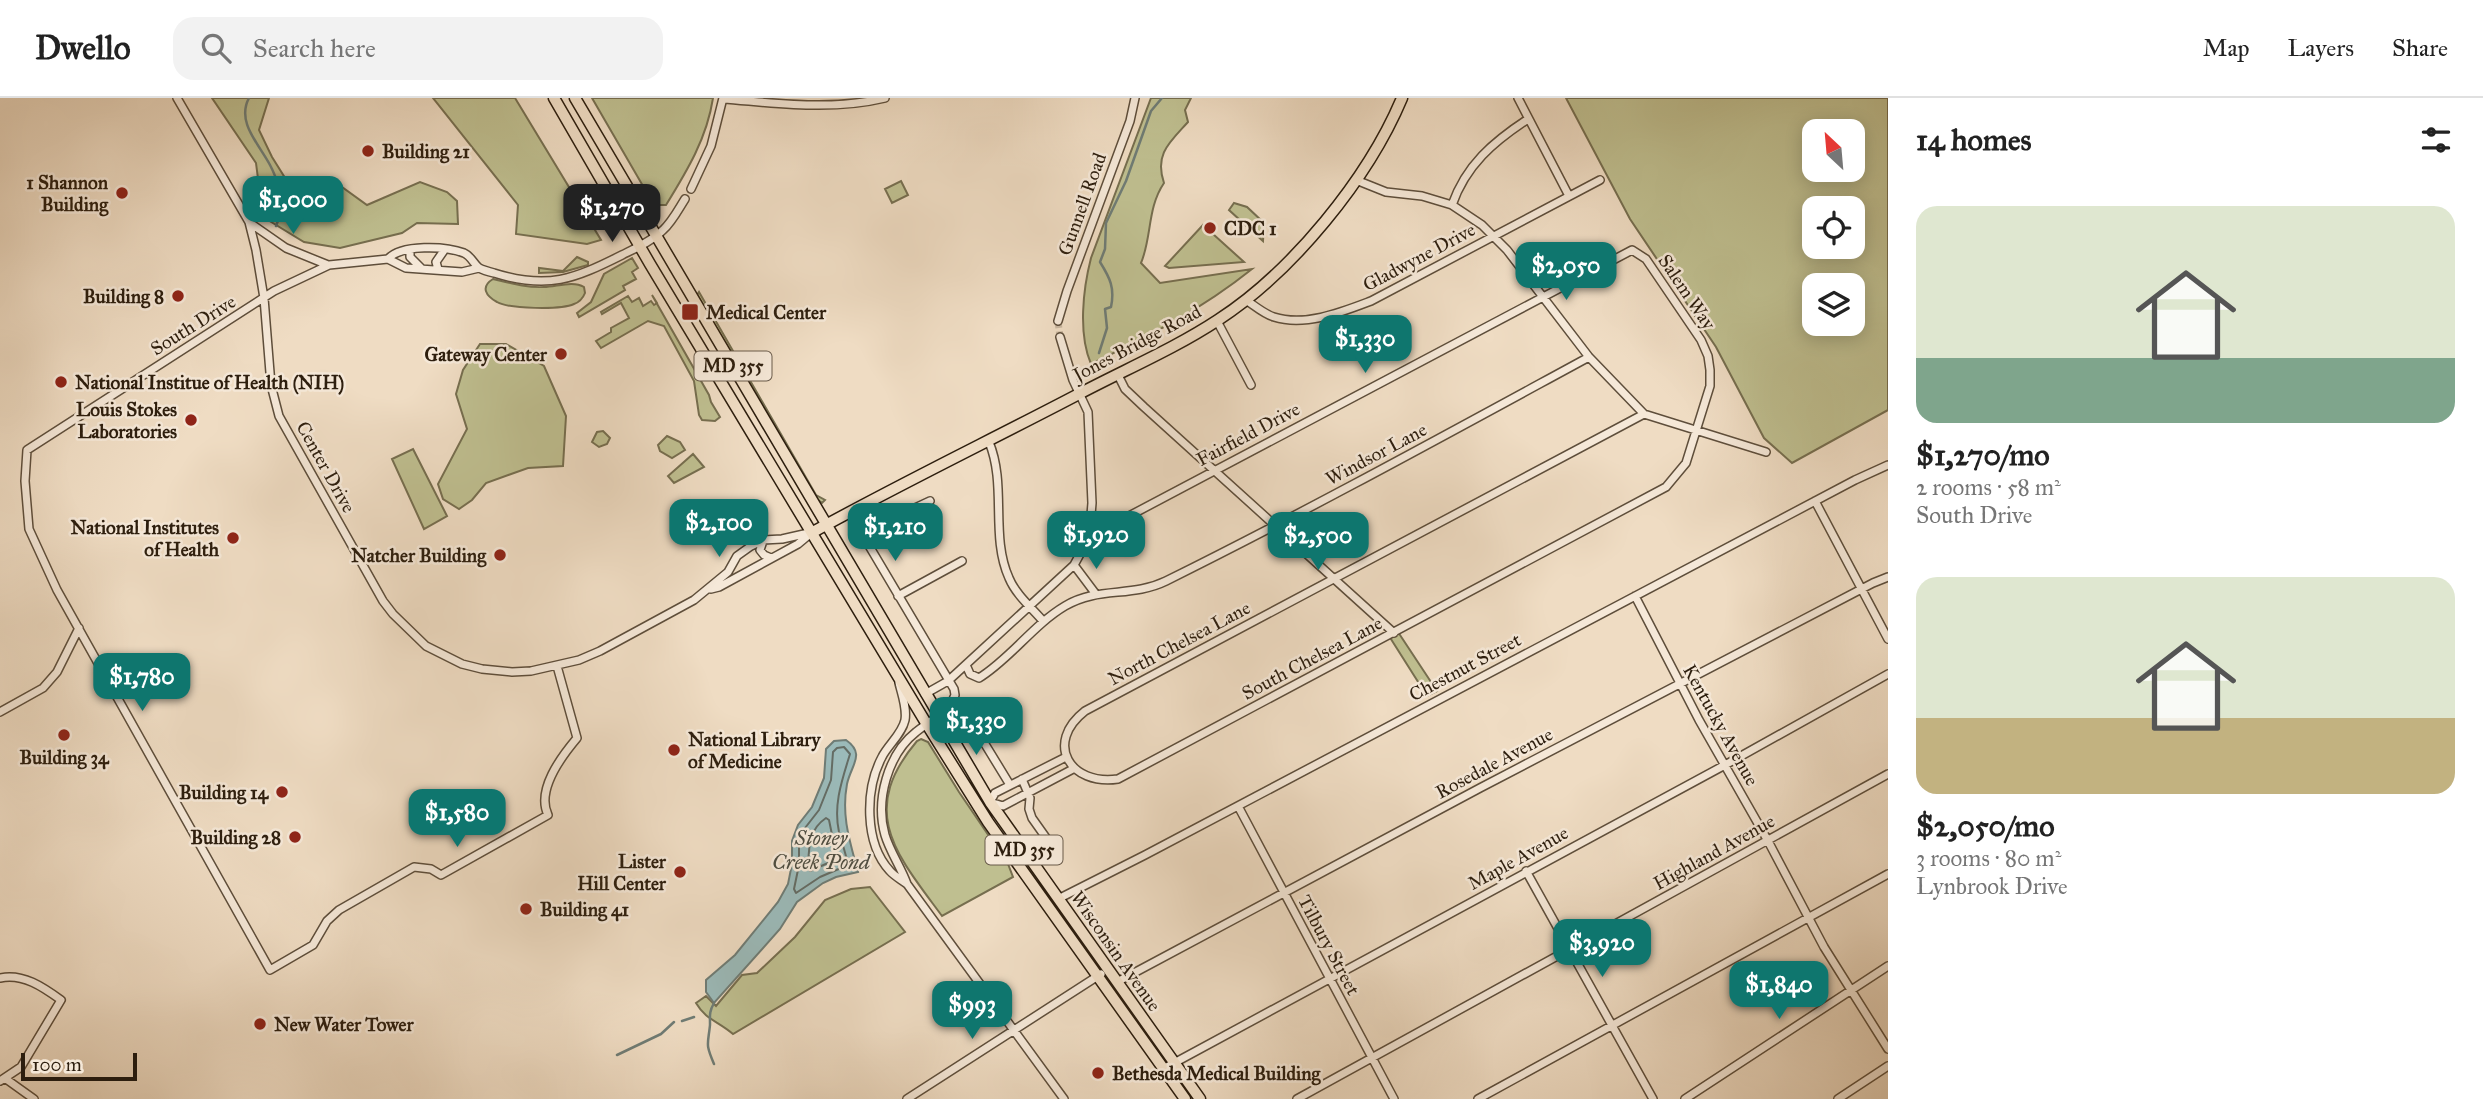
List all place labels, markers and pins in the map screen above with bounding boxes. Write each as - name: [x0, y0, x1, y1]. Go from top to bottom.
- place label: Building 21: [382, 140, 470, 164]
- marker: Building 21: [360, 143, 376, 159]
- place label: 1 Shannon Building: [26, 171, 109, 217]
- pin: $1,000: [236, 176, 350, 236]
- pin: $1,270: [555, 184, 669, 244]
- marker: 1 Shannon Building: [114, 185, 130, 201]
- place label: CDC 1: [1224, 217, 1277, 240]
- marker: CDC 1: [1202, 220, 1218, 236]
- pin: $2,050: [1509, 242, 1623, 302]
- place label: Building 8: [83, 285, 164, 309]
- marker: Building 8: [170, 288, 186, 304]
- place label: Medical Center: [706, 301, 827, 324]
- marker: Medical Center: [680, 302, 700, 322]
- pin: $1,330: [1308, 316, 1422, 375]
- place label: Gateway Center: [424, 343, 548, 367]
- marker: Gateway Center: [553, 346, 569, 362]
- place label: National Institue of Health (NIH): [75, 371, 344, 395]
- marker: National Institue of Health (NIH): [53, 374, 69, 390]
- place label: Louis Stokes Laboratories: [76, 398, 177, 443]
- marker: Louis Stokes Laboratories: [183, 412, 199, 428]
- pin: $2,100: [662, 500, 776, 559]
- pin: $1,210: [838, 504, 952, 563]
- pin: $1,920: [1039, 512, 1153, 571]
- pin: $2,500: [1261, 512, 1375, 572]
- place label: National Institutes of Health: [71, 516, 219, 561]
- marker: National Institutes of Health: [225, 530, 241, 546]
- place label: Natcher Building: [351, 544, 487, 568]
- marker: Natcher Building: [492, 547, 508, 563]
- pin: $1,780: [85, 654, 199, 713]
- pin: $1,330: [919, 698, 1033, 757]
- marker: Building 34: [56, 727, 72, 743]
- place label: National Library of Medicine: [688, 728, 821, 773]
- marker: National Library of Medicine: [666, 742, 682, 758]
- place label: Building 34: [19, 746, 110, 770]
- place label: Building 14: [179, 781, 269, 805]
- marker: Building 14: [274, 784, 290, 800]
- pin: $1,580: [400, 790, 514, 849]
- place label: Building 28: [191, 826, 281, 850]
- marker: Building 28: [287, 829, 303, 845]
- place label: Lister Hill Center: [577, 850, 667, 895]
- marker: Lister Hill Center: [672, 864, 688, 880]
- place label: Building 41: [540, 898, 630, 922]
- marker: Building 41: [518, 901, 534, 917]
- pin: $3,920: [1545, 920, 1659, 979]
- pin: $1,840: [1722, 962, 1836, 1021]
- pin: $993: [931, 982, 1013, 1041]
- place label: New Water Tower: [274, 1013, 415, 1036]
- marker: New Water Tower: [252, 1016, 268, 1032]
- place label: Bethesda Medical Building: [1112, 1062, 1322, 1086]
- marker: Bethesda Medical Building: [1090, 1065, 1106, 1081]

